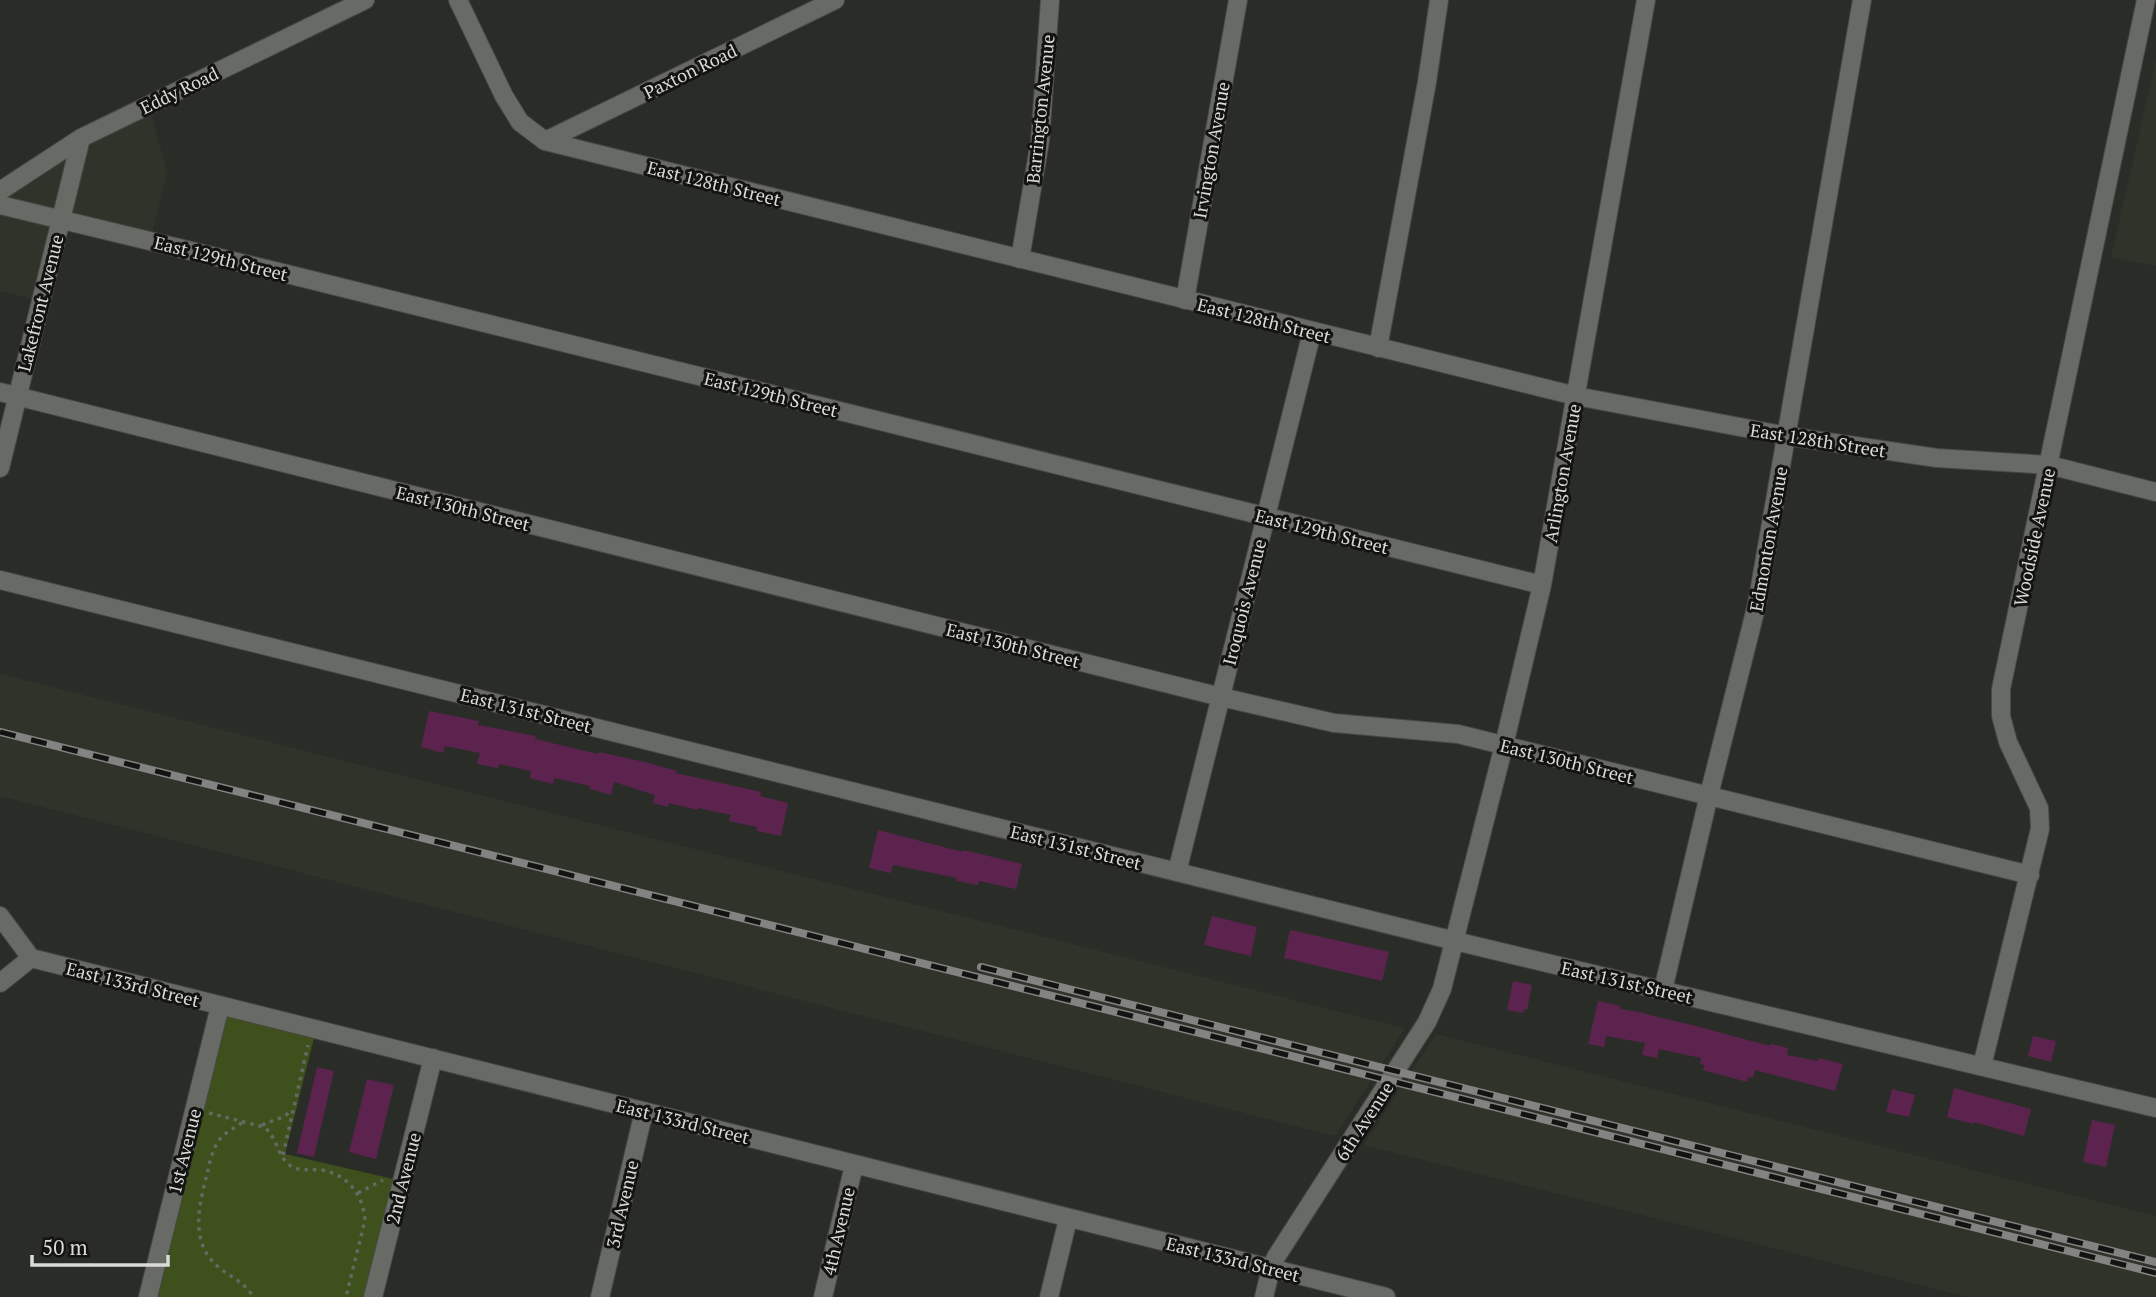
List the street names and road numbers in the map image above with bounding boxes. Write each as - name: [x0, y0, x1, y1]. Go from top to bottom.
- street label: Barrington Avenue: [1020, 33, 1060, 185]
- street label: Paxton Road: [639, 38, 741, 104]
- street label: Eddy Road: [136, 61, 222, 119]
- street label: Irvington Avenue: [1187, 80, 1235, 220]
- street label: East 128th Street: [645, 155, 784, 211]
- street label: East 129th Street: [152, 230, 291, 286]
- street label: Lakefront Avenue: [11, 232, 69, 374]
- street label: East 128th Street: [1195, 292, 1334, 348]
- street label: East 129th Street: [702, 366, 841, 422]
- street label: Arlington Avenue: [1538, 402, 1586, 544]
- street label: East 128th Street: [1749, 417, 1888, 463]
- street label: Edmonton Avenue: [1743, 465, 1793, 613]
- street label: Woodside Avenue: [2008, 466, 2060, 608]
- street label: East 130th Street: [394, 480, 533, 536]
- street label: East 129th Street: [1253, 503, 1392, 559]
- street label: Iroquois Avenue: [1217, 536, 1271, 668]
- street label: East 130th Street: [944, 617, 1083, 673]
- street label: East 131st Street: [458, 682, 594, 738]
- street label: East 130th Street: [1498, 733, 1637, 789]
- street label: East 131st Street: [1008, 819, 1144, 875]
- street label: East 131st Street: [1559, 955, 1695, 1009]
- street label: East 133rd Street: [64, 956, 202, 1012]
- street label: 6th Avenue: [1329, 1077, 1399, 1165]
- street label: East 133rd Street: [614, 1093, 752, 1149]
- street label: 1st Avenue: [162, 1106, 206, 1196]
- street label: 2nd Avenue: [380, 1130, 426, 1226]
- street label: 3rd Avenue: [600, 1158, 644, 1250]
- street label: 4th Avenue: [816, 1185, 860, 1277]
- street label: East 133rd Street: [1164, 1231, 1302, 1287]

